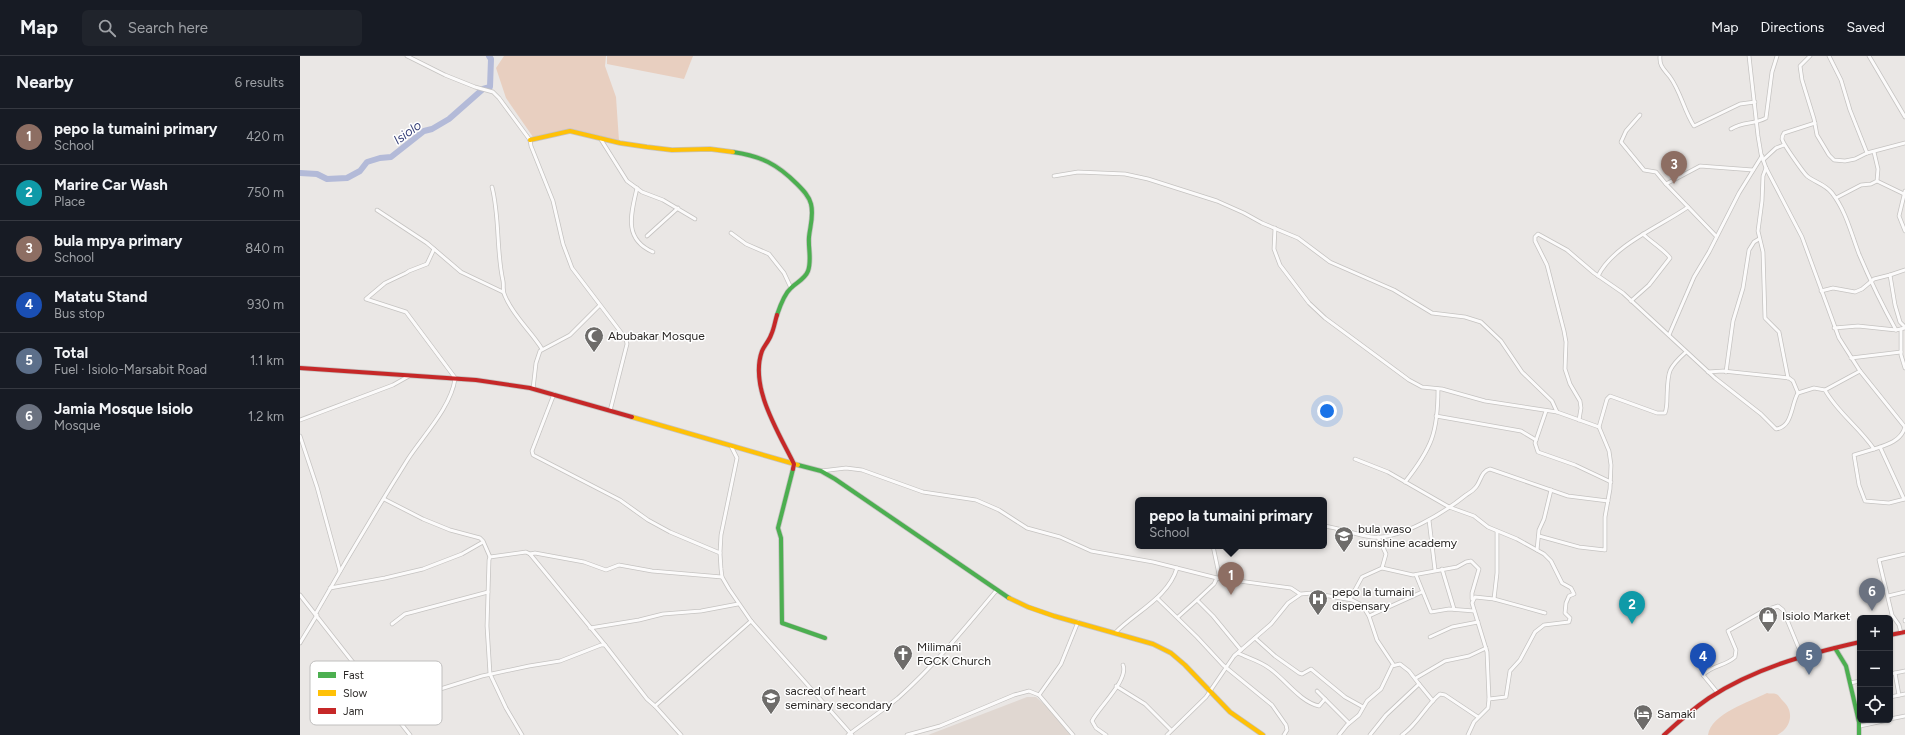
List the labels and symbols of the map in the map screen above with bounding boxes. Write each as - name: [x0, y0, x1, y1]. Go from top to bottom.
- water label: Isiolo: [390, 117, 424, 147]
- pin: 3: [1661, 151, 1687, 184]
- mosque icon: Abubakar Mosque: [583, 325, 605, 353]
- place label: Abubakar Mosque: [608, 329, 705, 343]
- your location: [1317, 401, 1337, 421]
- place label: bula waso sunshine academy: [1358, 522, 1458, 550]
- school or university icon: bula waso sunshine academy: [1333, 525, 1355, 553]
- pin: 1: [1218, 562, 1244, 595]
- pin: 6: [1859, 578, 1885, 611]
- place label: pepo la tumaini dispensary: [1332, 585, 1414, 613]
- hospital icon: pepo la tumaini dispensary: [1307, 588, 1329, 616]
- pin: 2: [1619, 591, 1645, 624]
- shop icon: Isiolo Market: [1757, 605, 1779, 633]
- place label: Isiolo Market: [1782, 609, 1851, 623]
- place label: Milimani FGCK Church: [917, 640, 991, 668]
- pin: 5: [1796, 642, 1822, 675]
- church icon: Milimani FGCK Church: [892, 643, 914, 671]
- pin: 4: [1690, 643, 1716, 676]
- legend: [310, 661, 442, 725]
- text: Fast: [343, 669, 364, 682]
- place label: sacred of heart seminary secondary: [785, 684, 893, 712]
- text: Slow: [343, 687, 367, 700]
- school or university icon: sacred of heart seminary secondary: [760, 687, 782, 715]
- hotel icon: Samaki: [1632, 703, 1654, 731]
- text: Jam: [343, 705, 364, 718]
- place label: Samaki: [1657, 707, 1695, 721]

